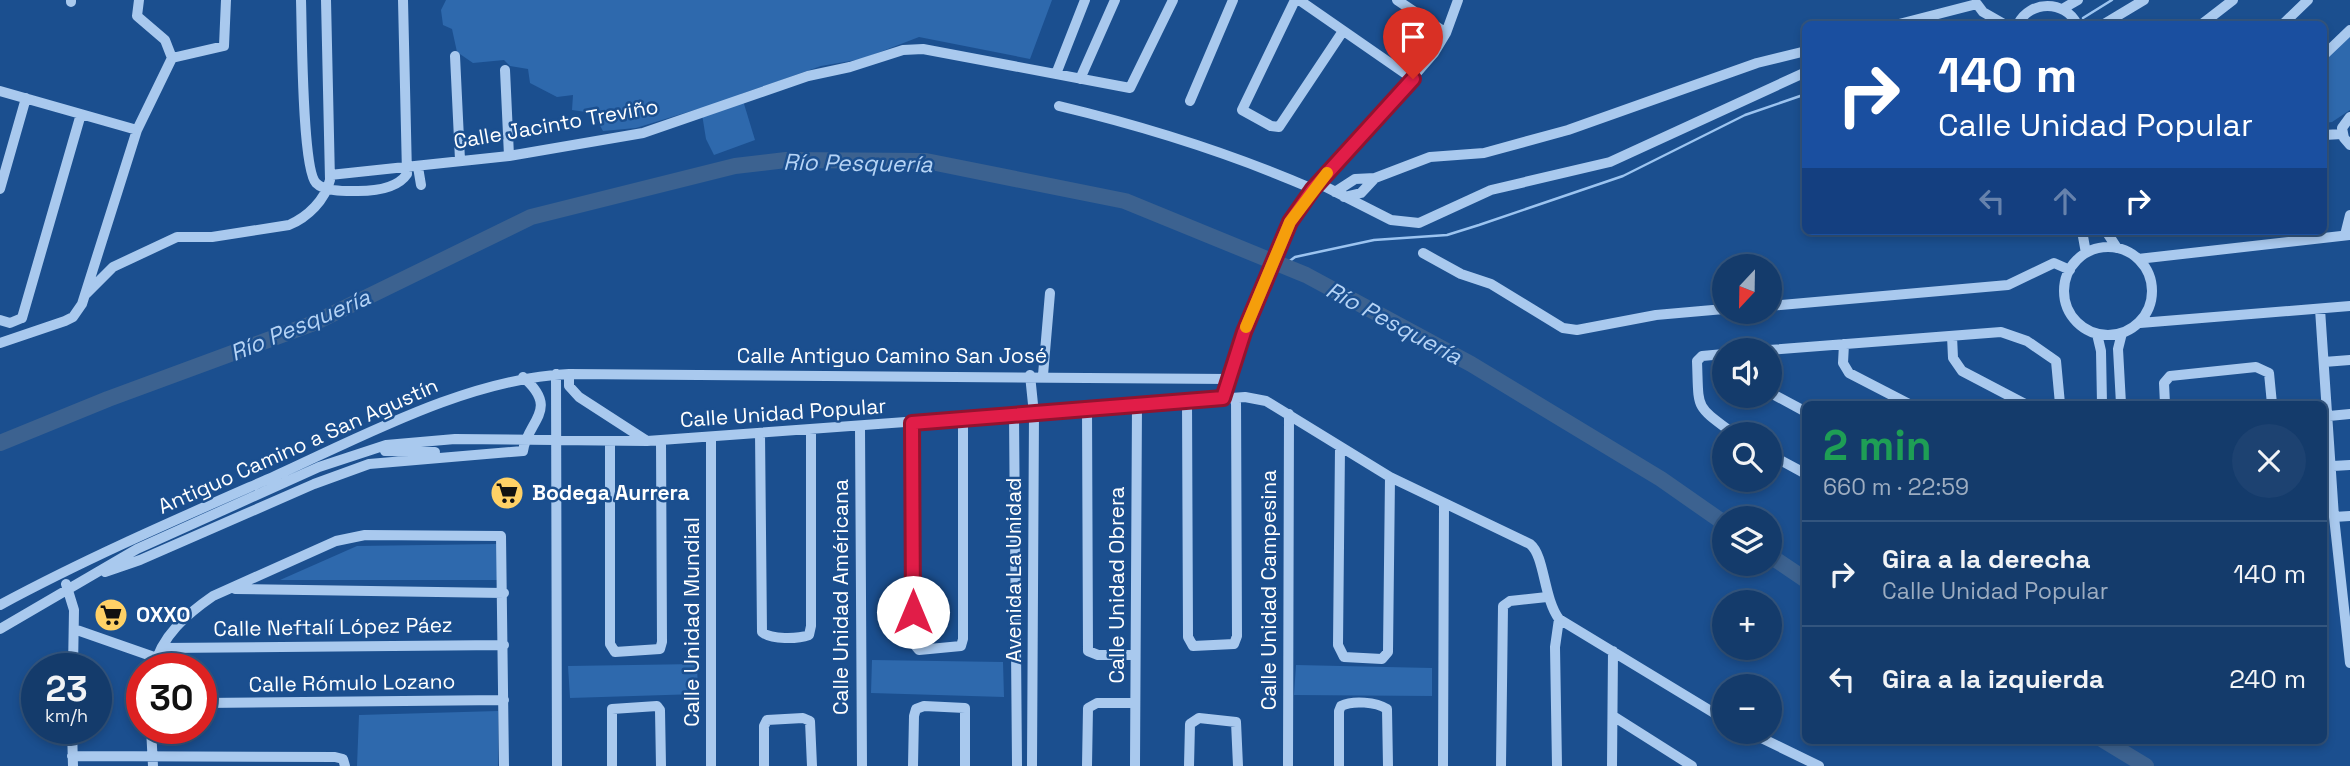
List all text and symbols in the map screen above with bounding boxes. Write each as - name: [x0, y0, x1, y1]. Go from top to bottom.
- pin: [1383, 7, 1443, 79]
- icon: arrive: [1394, 18, 1432, 56]
- text: 140 m: [1938, 44, 2077, 106]
- icon: right: [1823, 49, 1914, 140]
- street label: Calle Jacinto Treviño: [451, 92, 660, 155]
- text: Calle Unidad Popular: [1938, 105, 2253, 145]
- water label: Río Pesquería: [783, 147, 934, 179]
- icon: left: [1973, 182, 2011, 220]
- icon: ahead: [2046, 182, 2084, 220]
- icon: right: [2119, 182, 2157, 220]
- north arrow: [1712, 254, 1782, 324]
- map controls: [1712, 254, 1782, 744]
- water label: Río Pesquería: [1321, 275, 1468, 372]
- water label: Río Pesquería: [225, 282, 375, 368]
- button: sound: [1712, 338, 1782, 408]
- street label: Calle Antiguo Camino San José: [737, 342, 1047, 369]
- street label: Antiguo Camino a San Agustín: [154, 371, 442, 520]
- street label: Calle Unidad Popular: [679, 392, 887, 433]
- text: 2 min: [1823, 419, 1932, 472]
- button: search: [1712, 422, 1782, 492]
- button: close: [2232, 424, 2306, 498]
- street label: Calle Unidad Campesina: [1255, 470, 1282, 710]
- text: 660 m · 22:59: [1823, 472, 1969, 502]
- supermarket icon: Bodega Aurrera: [488, 474, 526, 512]
- street label: Avenida La Unidad: [1000, 478, 1027, 662]
- place label: Bodega Aurrera: [532, 479, 690, 506]
- street label: Calle Unidad Américana: [827, 479, 854, 715]
- street label: Calle Unidad Obrera: [1103, 486, 1130, 684]
- button: layers: [1712, 506, 1782, 576]
- street label: Calle Unidad Mundial: [678, 517, 705, 727]
- text: Gira a la derecha: [1882, 542, 2091, 576]
- icon: right: [1823, 555, 1861, 593]
- text: 140 m: [2233, 557, 2306, 591]
- position arrow: [876, 575, 950, 649]
- text: Calle Unidad Popular: [1882, 576, 2108, 606]
- button: +: [1712, 590, 1782, 660]
- supermarket icon: OXXO: [92, 596, 130, 634]
- place label: OXXO: [136, 601, 190, 628]
- street label: Calle Neftalí López Páez: [213, 611, 453, 642]
- speed limit sign: 30: [126, 653, 217, 744]
- icon: left: [1823, 660, 1861, 698]
- text: Gira a la izquierda: [1882, 662, 2104, 696]
- text: 240 m: [2229, 662, 2306, 696]
- text: 23: [45, 667, 88, 711]
- street label: Calle Rómulo Lozano: [248, 667, 456, 698]
- button: −: [1712, 674, 1782, 744]
- text: km/h: [45, 704, 88, 727]

